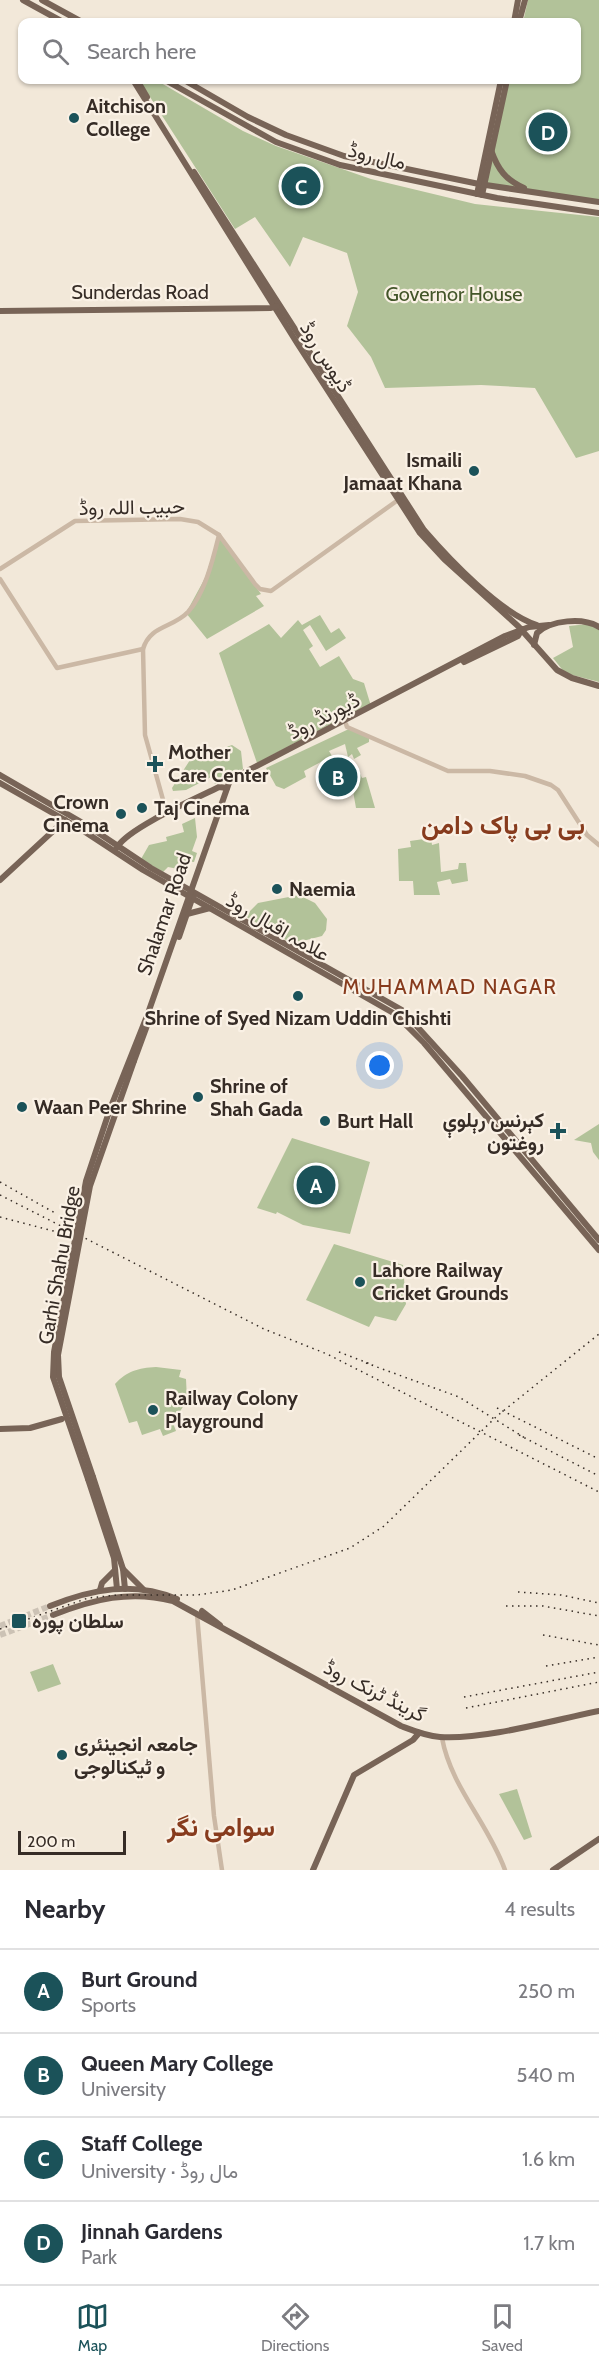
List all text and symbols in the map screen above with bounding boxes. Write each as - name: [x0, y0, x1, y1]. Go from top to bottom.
- search box: [18, 18, 581, 84]
- icon: search: [39, 35, 72, 68]
- text: Search here: [87, 38, 196, 65]
- place label: Aitchison College: [86, 94, 166, 141]
- pin: D: [528, 110, 568, 154]
- marker: Aitchison College: [67, 111, 81, 125]
- street label: مال روڈ: [346, 138, 408, 175]
- pin: C: [282, 164, 320, 208]
- street label: Sunderdas Road: [71, 280, 209, 304]
- park label: Governor House: [385, 282, 523, 306]
- street label: ڈیوس روڈ: [294, 317, 357, 397]
- place label: Ismaili Jamaat Khana: [343, 448, 462, 495]
- marker: Ismaili Jamaat Khana: [467, 464, 481, 478]
- street label: حبیب اللہ روڈ: [79, 494, 185, 521]
- street label: ڈیورنڈ روڈ: [284, 688, 364, 745]
- place label: Mother Care Center: [168, 740, 269, 787]
- pin: B: [318, 754, 358, 800]
- marker: Mother Care Center: [146, 755, 164, 773]
- place label: Crown Cinema: [43, 790, 109, 837]
- place label: Taj Cinema: [154, 796, 249, 820]
- marker: Taj Cinema: [135, 801, 149, 815]
- marker: Crown Cinema: [114, 807, 128, 821]
- district label: بی بی پاک دامن: [421, 809, 585, 843]
- street label: Shalamar Road: [132, 850, 196, 978]
- place label: Naemia: [289, 877, 355, 901]
- marker: Naemia: [270, 882, 284, 896]
- street label: علامہ اقبال روڈ: [222, 888, 334, 967]
- district label: MUHAMMAD NAGAR: [342, 974, 558, 999]
- marker: Shrine of Syed Nizam Uddin Chishti: [291, 989, 305, 1003]
- place label: Shrine of Syed Nizam Uddin Chishti: [145, 1006, 451, 1030]
- your location: [365, 1051, 394, 1080]
- place label: Shrine of Shah Gada: [210, 1074, 303, 1121]
- marker: Shrine of Shah Gada: [191, 1090, 205, 1104]
- place label: Waan Peer Shrine: [34, 1095, 187, 1119]
- marker: Waan Peer Shrine: [15, 1100, 29, 1114]
- place label: کېرنس رېلوې روغتون: [442, 1108, 544, 1156]
- place label: Burt Hall: [337, 1109, 413, 1133]
- marker: Burt Hall: [318, 1114, 332, 1128]
- marker: کېرنس رېلوې روغتون: [549, 1122, 567, 1140]
- pin: A: [296, 1162, 336, 1208]
- street label: Garhi Shahu Bridge: [33, 1184, 85, 1346]
- place label: Lahore Railway Cricket Grounds: [372, 1258, 509, 1305]
- marker: Lahore Railway Cricket Grounds: [353, 1275, 367, 1289]
- place label: Railway Colony Playground: [165, 1386, 298, 1433]
- marker: Railway Colony Playground: [146, 1403, 160, 1417]
- place label: سلطان پورہ: [32, 1609, 124, 1635]
- marker: سلطان پورہ: [10, 1612, 28, 1630]
- street label: گرینڈ ٹرنک روڈ: [320, 1655, 430, 1728]
- place label: جامعہ انجینئری و ٹیکنالوجی: [74, 1732, 198, 1780]
- marker: جامعہ انجینئری و ٹیکنالوجی: [55, 1748, 69, 1762]
- district label: سوامی نگر: [166, 1811, 275, 1843]
- scale bar: [18, 1828, 126, 1856]
- text: 200 m: [27, 1832, 75, 1851]
- text: Nearby: [24, 1893, 105, 1925]
- text: 4 results: [504, 1897, 575, 1921]
- text: Burt Ground: [81, 1966, 197, 1993]
- text: A: [37, 1979, 50, 2003]
- text: 250 m: [518, 1979, 575, 2003]
- text: Sports: [81, 1993, 136, 2017]
- text: Queen Mary College: [81, 2050, 273, 2077]
- text: B: [37, 2063, 50, 2087]
- text: 540 m: [517, 2063, 575, 2087]
- text: University: [81, 2077, 166, 2101]
- text: Staff College: [81, 2130, 203, 2157]
- text: C: [37, 2147, 50, 2171]
- text: 1.6 km: [522, 2147, 575, 2171]
- text: University · مال روڈ: [81, 2159, 238, 2183]
- text: Jinnah Gardens: [81, 2218, 223, 2245]
- text: D: [36, 2231, 51, 2255]
- text: 1.7 km: [523, 2231, 575, 2255]
- text: Park: [81, 2245, 117, 2269]
- tab: Map: [76, 2300, 109, 2355]
- tab: Directions: [261, 2300, 329, 2355]
- tab: Saved: [481, 2300, 523, 2355]

